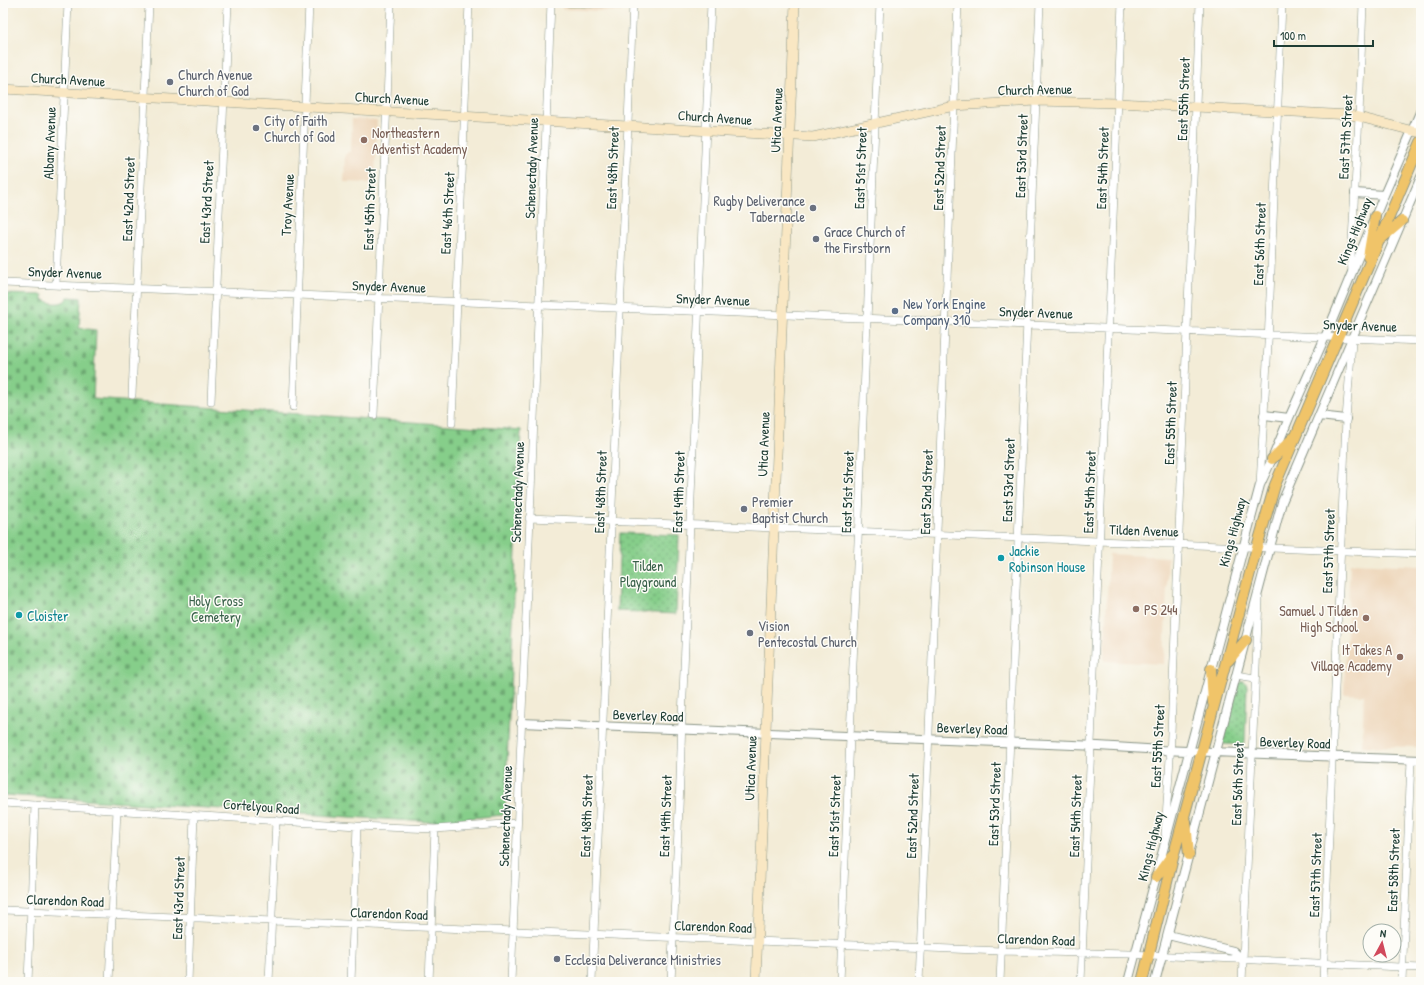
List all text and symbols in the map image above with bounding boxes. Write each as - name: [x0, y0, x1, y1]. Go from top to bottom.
- scale bar: [1274, 22, 1373, 48]
- text: 100 m: [1280, 27, 1306, 44]
- street label: East 55th Street: [1172, 57, 1194, 141]
- place label: Church Avenue Church of God: [178, 65, 253, 100]
- street label: Church Avenue: [30, 68, 106, 90]
- marker: Church Avenue Church of God: [165, 77, 175, 87]
- street label: Church Avenue: [998, 79, 1073, 99]
- street label: Church Avenue: [354, 87, 430, 109]
- street label: Utica Avenue: [765, 87, 787, 153]
- street label: East 57th Street: [1333, 94, 1357, 180]
- street label: Church Avenue: [677, 105, 753, 129]
- street label: Albany Avenue: [38, 106, 61, 180]
- place label: City of Faith Church of God: [264, 111, 335, 146]
- street label: East 53rd Street: [1010, 114, 1032, 198]
- street label: Schenectady Avenue: [520, 117, 543, 219]
- marker: City of Faith Church of God: [251, 123, 261, 133]
- place label: Northeastern Adventist Academy: [372, 123, 467, 159]
- street label: East 52nd Street: [928, 125, 950, 211]
- street label: East 48th Street: [601, 126, 623, 210]
- street label: East 51st Street: [849, 126, 871, 209]
- street label: East 54th Street: [1091, 126, 1113, 210]
- marker: Northeastern Adventist Academy: [359, 135, 369, 145]
- street label: East 42nd Street: [117, 156, 139, 242]
- street label: East 43rd Street: [194, 160, 218, 244]
- street label: East 45th Street: [358, 167, 380, 251]
- street label: East 46th Street: [435, 171, 459, 255]
- street label: Troy Avenue: [276, 173, 299, 237]
- place label: Rugby Deliverance Tabernacle: [713, 191, 805, 226]
- street label: Kings Highway: [1332, 194, 1377, 268]
- street label: East 56th Street: [1248, 202, 1270, 286]
- marker: Rugby Deliverance Tabernacle: [808, 203, 818, 213]
- place label: Grace Church of the Firstborn: [824, 222, 906, 257]
- marker: Grace Church of the Firstborn: [811, 234, 821, 244]
- street label: Snyder Avenue: [28, 261, 103, 284]
- street label: Snyder Avenue: [352, 275, 427, 298]
- street label: Snyder Avenue: [676, 288, 751, 311]
- place label: New York Engine Company 310: [903, 294, 986, 330]
- street label: Snyder Avenue: [999, 301, 1074, 324]
- marker: New York Engine Company 310: [890, 306, 900, 316]
- street label: Snyder Avenue: [1323, 314, 1398, 337]
- street label: East 55th Street: [1159, 381, 1181, 465]
- street label: Utica Avenue: [752, 411, 774, 477]
- street label: East 53rd Street: [997, 438, 1019, 522]
- street label: Schenectady Avenue: [506, 441, 529, 543]
- street label: East 52nd Street: [915, 449, 937, 535]
- street label: East 48th Street: [589, 450, 611, 534]
- street label: East 51st Street: [836, 450, 858, 533]
- street label: East 54th Street: [1078, 450, 1100, 534]
- street label: East 49th Street: [667, 451, 689, 533]
- place label: Premier Baptist Church: [752, 492, 828, 528]
- street label: Kings Highway: [1214, 495, 1251, 569]
- marker: Premier Baptist Church: [739, 504, 749, 514]
- street label: East 57th Street: [1317, 508, 1339, 594]
- street label: Tilden Avenue: [1109, 519, 1179, 541]
- place label: Jackie Robinson House: [1009, 541, 1086, 576]
- marker: Jackie Robinson House: [996, 553, 1006, 563]
- park label: Tilden Playground: [620, 556, 677, 592]
- park label: Holy Cross Cemetery: [189, 591, 243, 627]
- place label: PS 244: [1144, 600, 1177, 619]
- place label: Samuel J Tilden High School: [1279, 601, 1358, 637]
- marker: PS 244: [1131, 604, 1141, 614]
- place label: Cloister: [27, 606, 69, 625]
- marker: Cloister: [14, 610, 24, 620]
- marker: Samuel J Tilden High School: [1361, 613, 1371, 623]
- place label: Vision Pentecostal Church: [758, 616, 857, 651]
- marker: Vision Pentecostal Church: [745, 628, 755, 638]
- place label: It Takes A Village Academy: [1310, 640, 1392, 676]
- marker: It Takes A Village Academy: [1395, 652, 1405, 662]
- street label: Beverley Road: [612, 704, 684, 727]
- street label: East 55th Street: [1145, 704, 1169, 788]
- street label: Beverley Road: [936, 717, 1008, 740]
- street label: Beverley Road: [1259, 731, 1331, 754]
- street label: Utica Avenue: [739, 735, 761, 801]
- street label: East 56th Street: [1226, 742, 1248, 826]
- street label: East 53rd Street: [983, 762, 1005, 846]
- street label: Schenectady Avenue: [494, 765, 517, 867]
- street label: East 52nd Street: [901, 773, 923, 859]
- street label: East 48th Street: [575, 774, 597, 858]
- street label: East 51st Street: [823, 774, 845, 857]
- street label: East 54th Street: [1064, 774, 1086, 858]
- street label: East 49th Street: [654, 775, 676, 857]
- street label: Cortelyou Road: [222, 794, 300, 819]
- street label: Kings Highway: [1132, 809, 1169, 883]
- street label: East 58th Street: [1382, 828, 1404, 912]
- street label: East 57th Street: [1304, 832, 1326, 918]
- street label: East 43rd Street: [167, 856, 189, 940]
- street label: Clarendon Road: [26, 889, 105, 911]
- street label: Clarendon Road: [350, 902, 429, 924]
- street label: Clarendon Road: [674, 915, 753, 937]
- north arrow: [1362, 923, 1402, 963]
- text: N: [1379, 926, 1387, 940]
- street label: Clarendon Road: [997, 928, 1076, 950]
- place label: Ecclesia Deliverance Ministries: [565, 950, 721, 969]
- marker: Ecclesia Deliverance Ministries: [552, 954, 562, 964]

